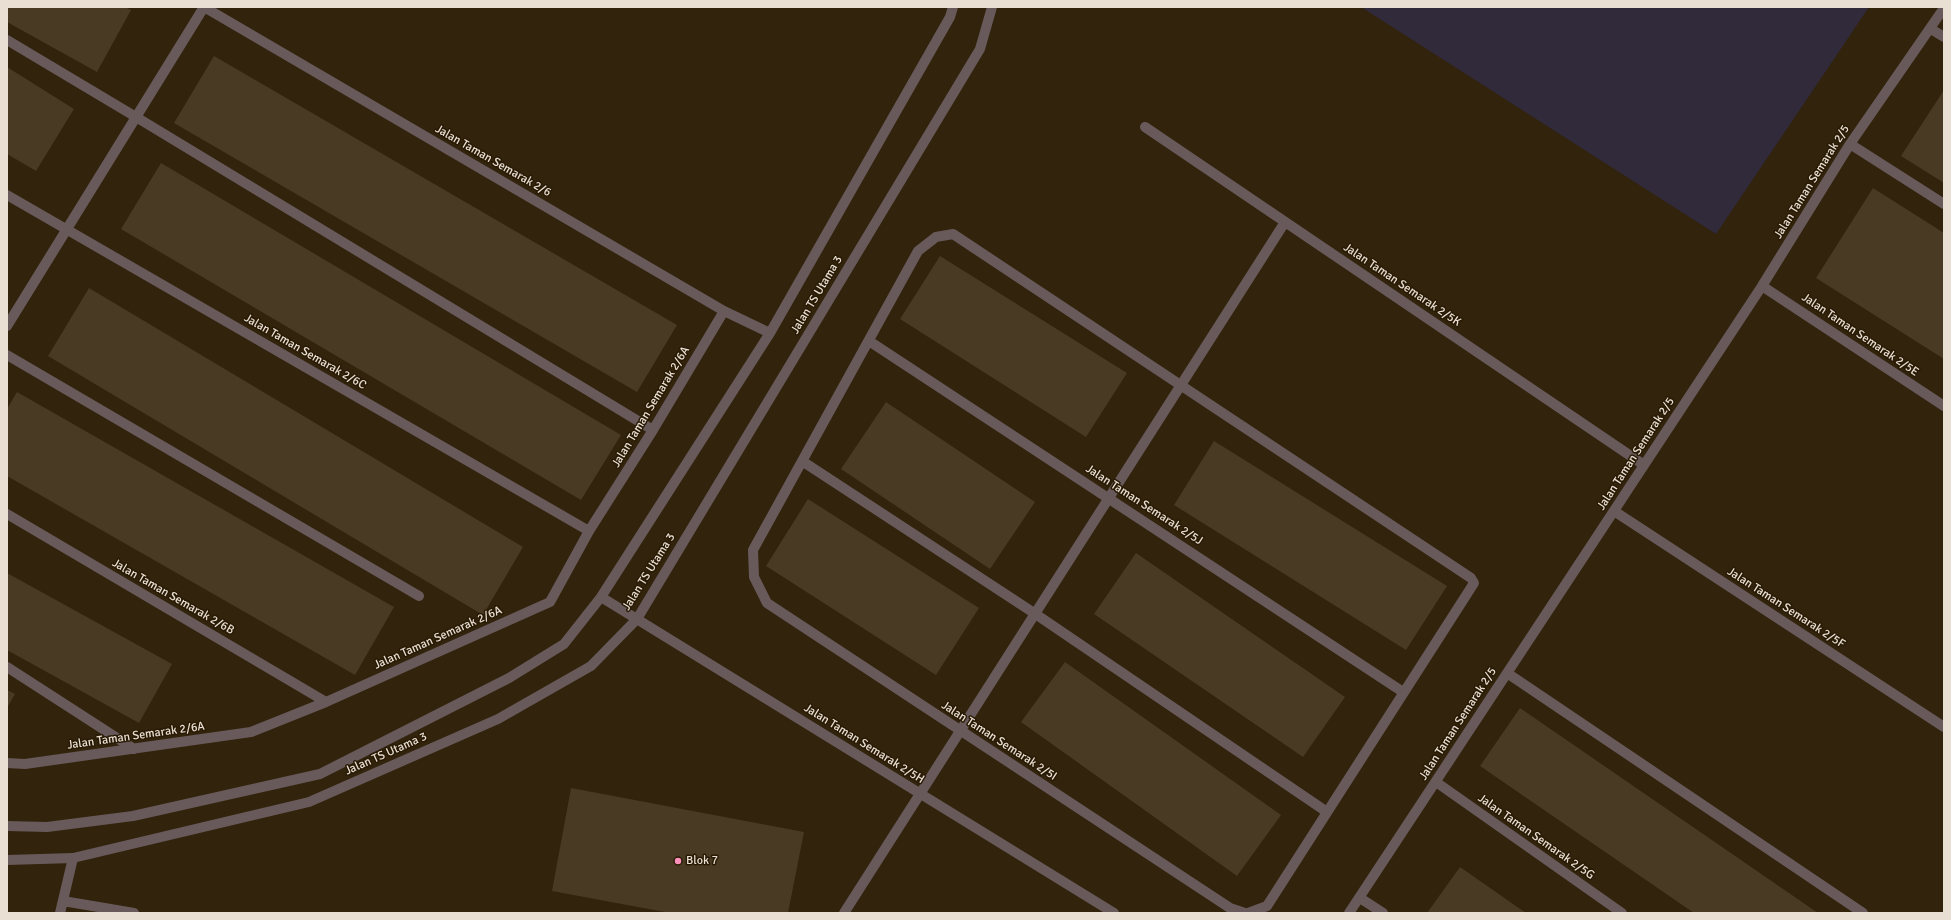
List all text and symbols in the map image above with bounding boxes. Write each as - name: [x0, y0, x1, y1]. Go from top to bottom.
- street label: Jalan Taman Semarak 2/6: [433, 122, 553, 200]
- street label: Jalan Taman Semarak 2/5: [1771, 123, 1853, 241]
- street label: Jalan Taman Semarak 2/5K: [1341, 240, 1463, 330]
- street label: Jalan TS Utama 3: [788, 253, 846, 337]
- street label: Jalan Taman Semarak 2/5E: [1799, 290, 1921, 380]
- street label: Jalan Taman Semarak 2/6C: [241, 311, 369, 393]
- street label: Jalan Taman Semarak 2/6A: [609, 344, 693, 470]
- street label: Jalan Taman Semarak 2/5: [1594, 395, 1678, 513]
- street label: Jalan Taman Semarak 2/5J: [1083, 462, 1205, 548]
- street label: Jalan TS Utama 3: [620, 531, 678, 613]
- street label: Jalan Taman Semarak 2/6B: [109, 556, 237, 638]
- street label: Jalan Taman Semarak 2/5F: [1724, 564, 1848, 652]
- street label: Jalan Taman Semarak 2/6A: [372, 603, 504, 673]
- street label: Jalan Taman Semarak 2/5: [1416, 665, 1500, 783]
- street label: Jalan Taman Semarak 2/5I: [939, 698, 1059, 784]
- street label: Jalan Taman Semarak 2/5H: [801, 701, 927, 787]
- street label: Jalan Taman Semarak 2/6A: [66, 719, 206, 753]
- street label: Jalan TS Utama 3: [343, 729, 429, 779]
- street label: Jalan Taman Semarak 2/5G: [1475, 791, 1597, 883]
- place label: Blok 7: [686, 854, 718, 868]
- marker: Blok 7: [673, 856, 683, 866]

